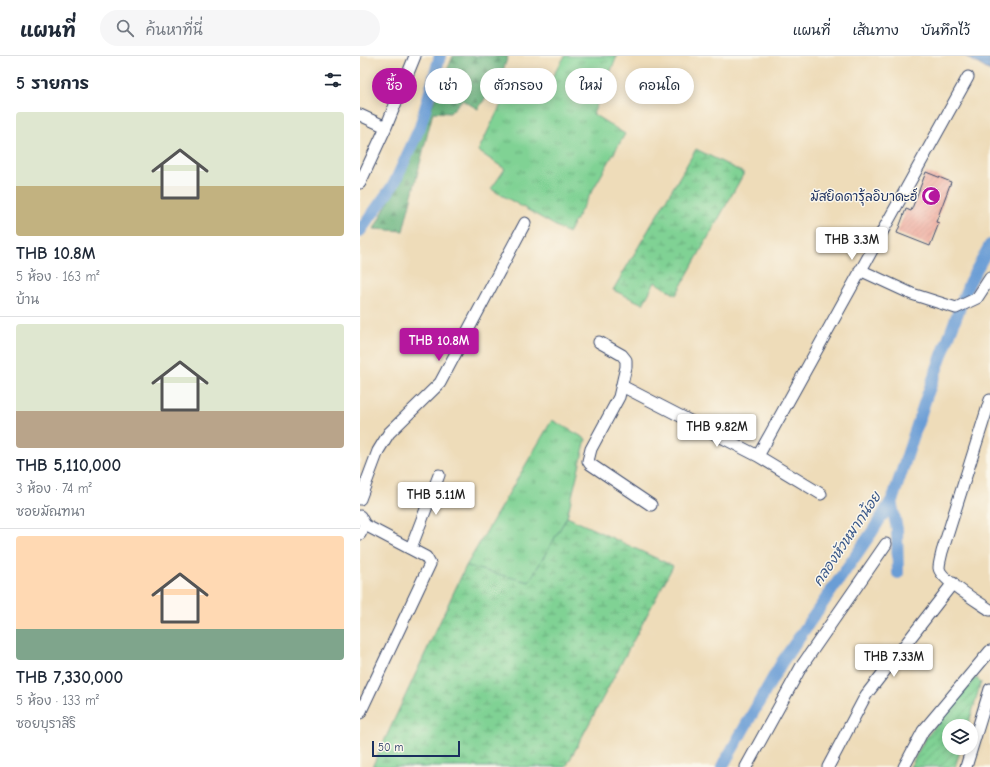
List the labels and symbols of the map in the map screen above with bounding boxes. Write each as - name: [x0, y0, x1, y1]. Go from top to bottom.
- mosque icon: มัสยิดดารุ้ลอิบาดะฮ์: [920, 185, 942, 207]
- place label: มัสยิดดารุ้ลอิบาดะฮ์: [810, 187, 918, 206]
- pin: THB 3.3M: [811, 227, 893, 261]
- pin: THB 10.8M: [393, 328, 485, 362]
- pin: THB 9.82M: [671, 414, 763, 448]
- pin: THB 5.11M: [390, 482, 482, 516]
- water label: คลองหัวหมากน้อย: [809, 487, 886, 589]
- pin: THB 7.33M: [848, 644, 940, 678]
- scale bar: [372, 739, 460, 758]

